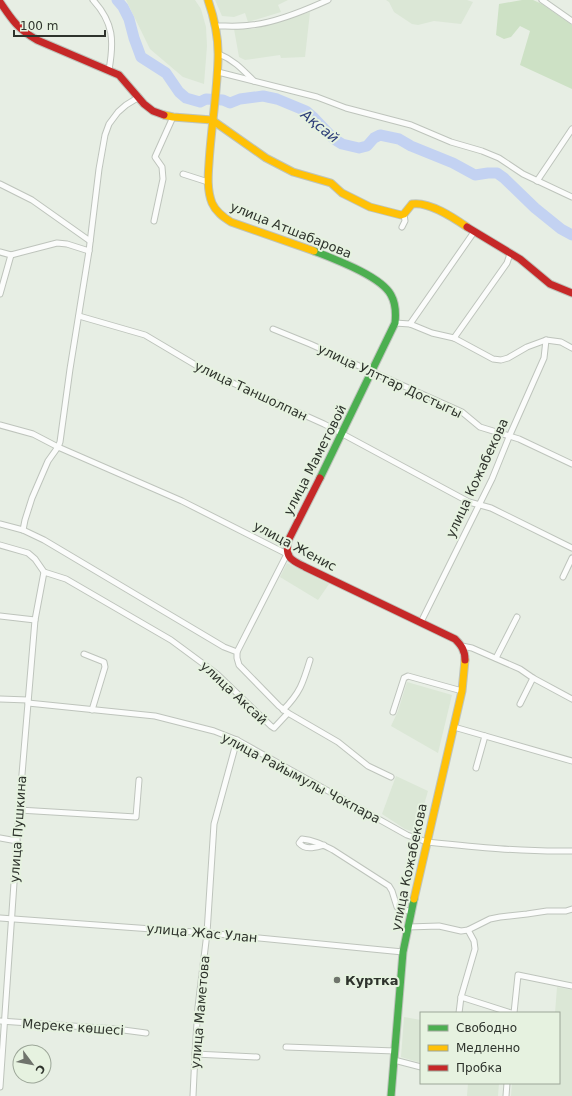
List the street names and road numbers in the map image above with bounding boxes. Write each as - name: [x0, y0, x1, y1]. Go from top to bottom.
- street label: улица Атшабарова: [228, 199, 354, 261]
- street label: улица Улттар Достыгы: [316, 341, 464, 421]
- street label: улица Таншолпан: [192, 358, 310, 424]
- street label: улица Маметовой: [281, 402, 349, 518]
- street label: улица Кожабекова: [443, 416, 511, 540]
- street label: улица Женис: [251, 518, 339, 574]
- street label: улица Аксай: [198, 658, 270, 728]
- street label: улица Райымулы Чокпара: [219, 730, 383, 826]
- street label: улица Пушкина: [7, 775, 29, 883]
- street label: улица Кожабекова: [388, 802, 430, 932]
- street label: улица Жас Улан: [146, 921, 258, 945]
- street label: улица Маметова: [188, 955, 212, 1069]
- street label: Мереке көшесі: [22, 1016, 124, 1038]

